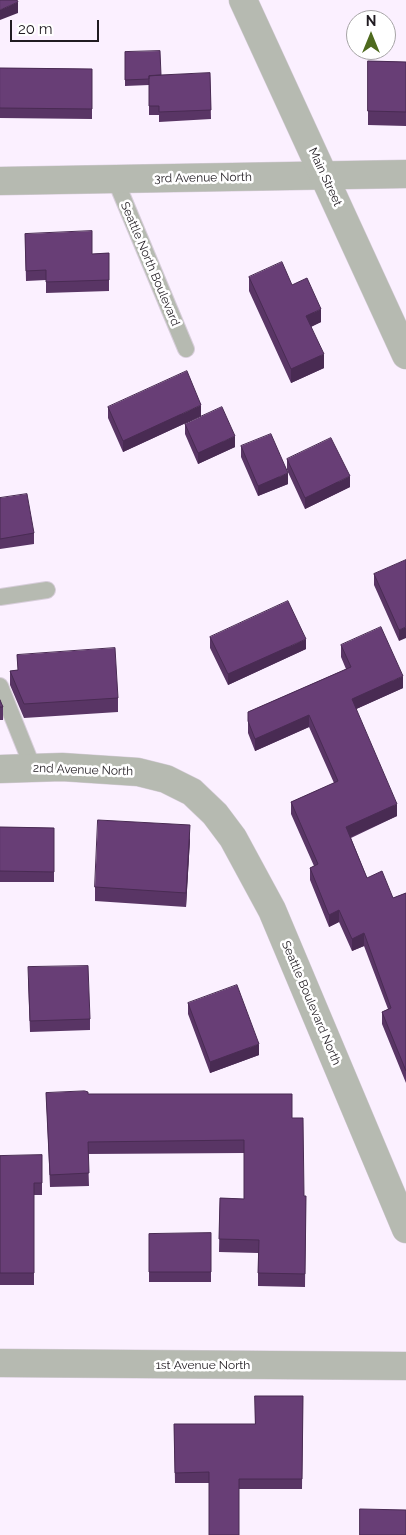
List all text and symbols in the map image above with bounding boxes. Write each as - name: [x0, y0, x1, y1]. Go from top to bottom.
- scale bar: [12, 10, 101, 42]
- north arrow: [346, 10, 396, 60]
- text: N: [366, 13, 376, 29]
- text: 20 m: [18, 20, 53, 38]
- street label: Main Street: [305, 145, 345, 209]
- street label: 3rd Avenue North: [154, 170, 252, 186]
- street label: Seattle North Boulevard: [117, 200, 183, 328]
- street label: 2nd Avenue North: [33, 761, 133, 779]
- street label: Seattle Boulevard North: [278, 939, 344, 1067]
- street label: 1st Avenue North: [156, 1358, 250, 1372]

